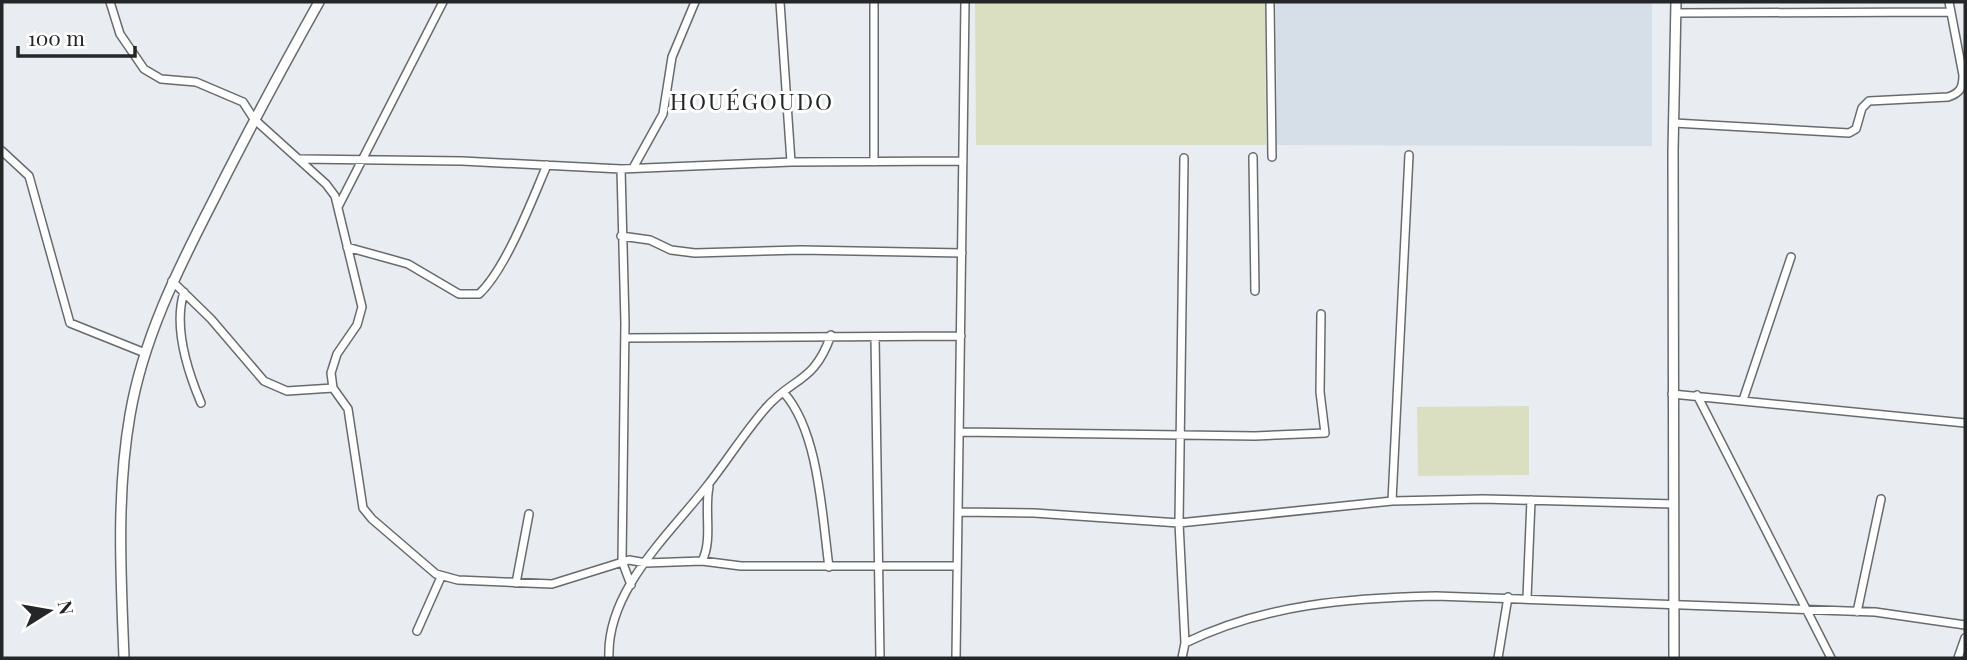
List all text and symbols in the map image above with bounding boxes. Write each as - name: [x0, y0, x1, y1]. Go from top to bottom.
- scale bar: [18, 14, 135, 58]
- text: 100 m: [28, 23, 85, 51]
- district label: HOUÉGOUDO: [670, 85, 834, 116]
- north arrow: [14, 576, 84, 646]
- text: N: [53, 598, 81, 617]

